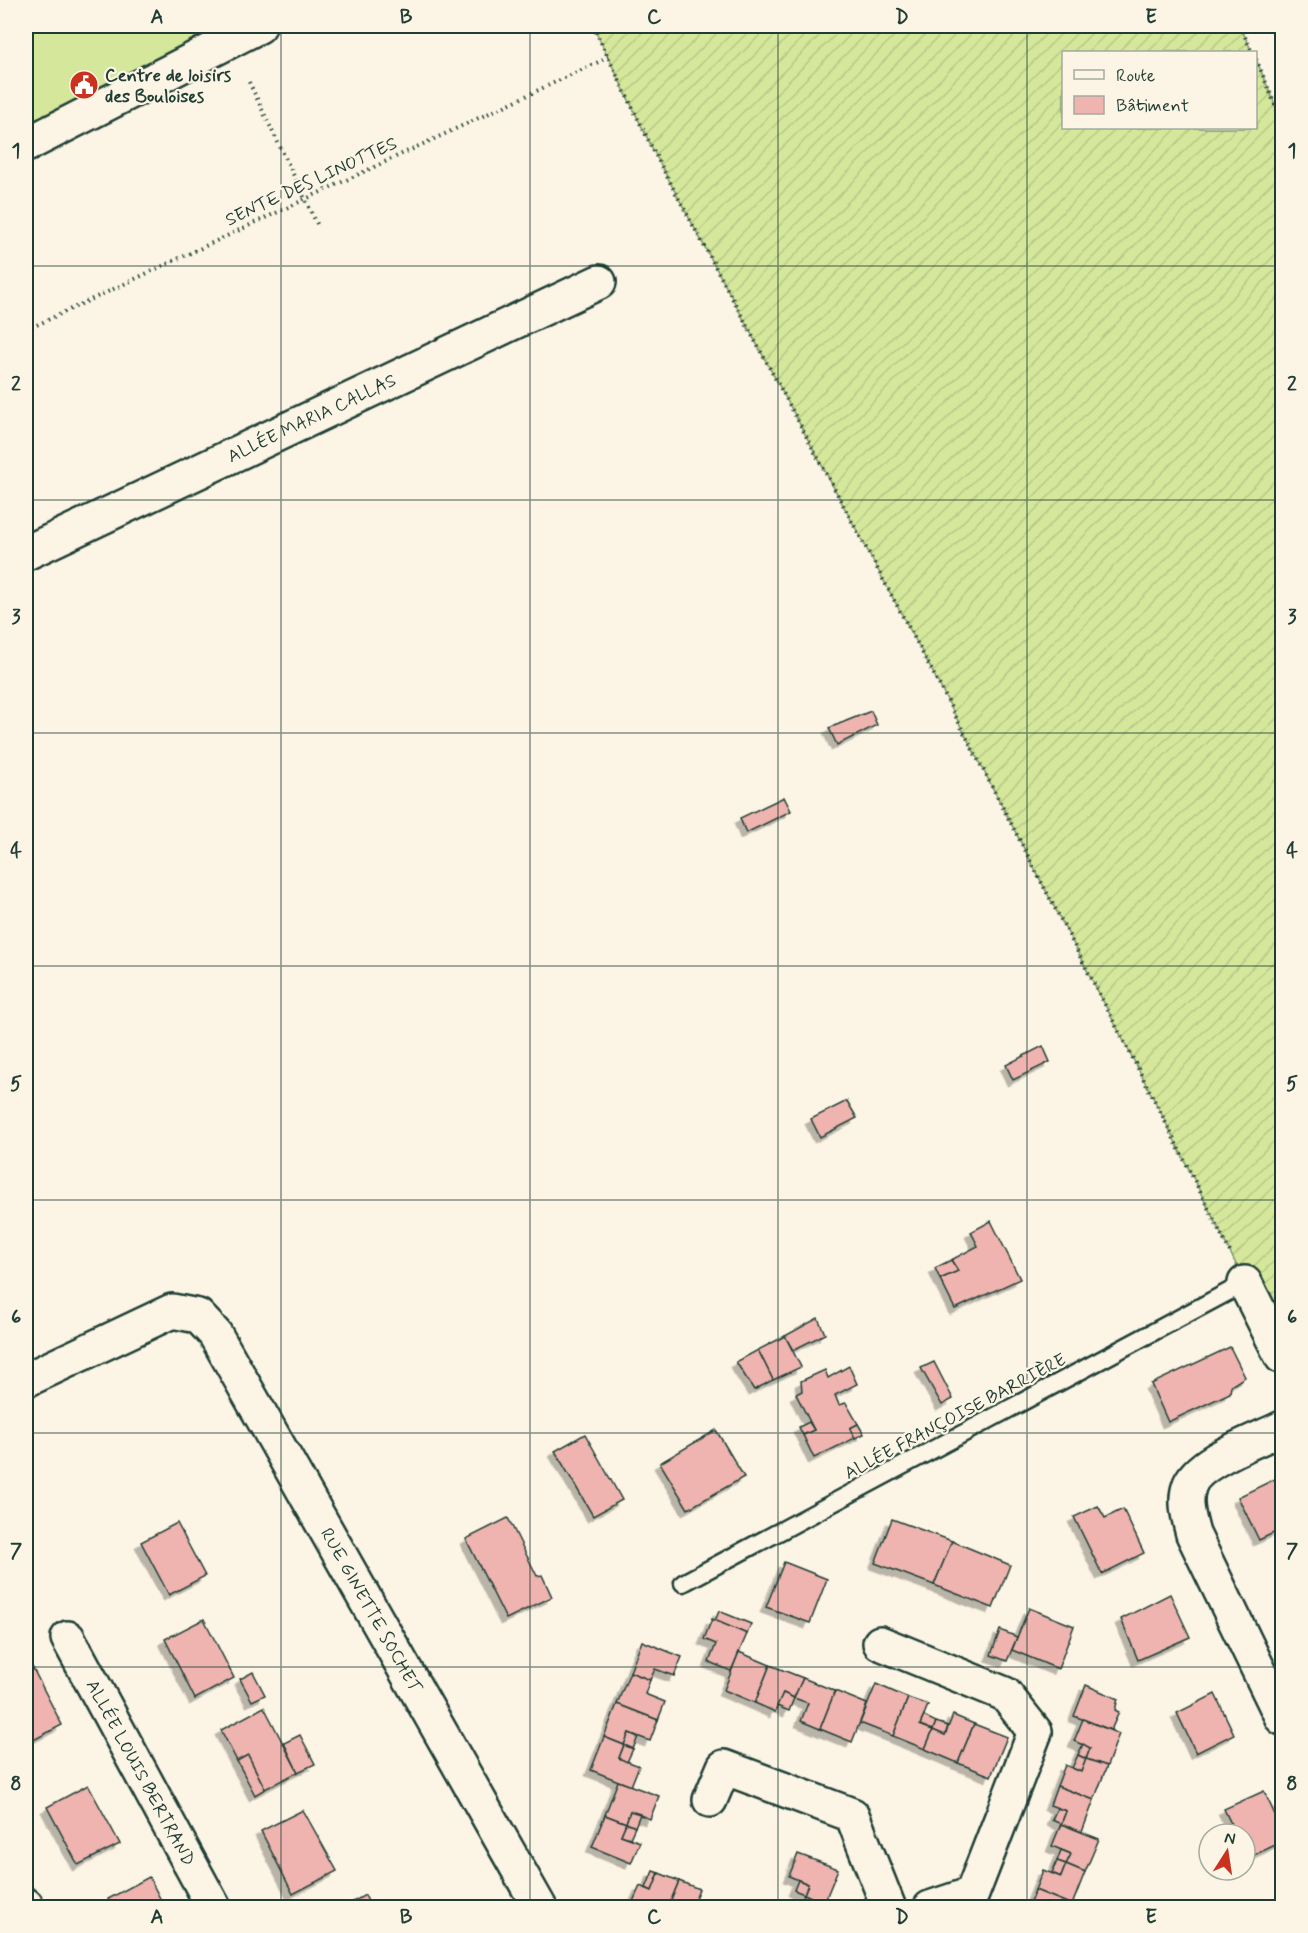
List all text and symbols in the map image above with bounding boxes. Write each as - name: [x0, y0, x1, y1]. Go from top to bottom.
- text: A: [150, 4, 164, 31]
- text: B: [400, 4, 413, 31]
- text: C: [647, 4, 662, 31]
- text: D: [895, 4, 909, 31]
- text: E: [1145, 4, 1157, 31]
- legend: [1062, 51, 1257, 129]
- place label: Centre de loisirs des Bouloises: [105, 64, 231, 109]
- text: Route: [1116, 64, 1155, 88]
- public building icon: Centre de loisirs des Bouloises: [68, 69, 100, 101]
- text: Bâtiment: [1116, 94, 1189, 118]
- street label: SENTE DES LINOTTES: [222, 132, 401, 232]
- text: 1: [12, 138, 20, 165]
- text: 1: [1288, 138, 1296, 165]
- street label: ALLÉE MARIA CALLAS: [224, 369, 400, 469]
- text: 2: [11, 371, 21, 398]
- text: 2: [1287, 371, 1297, 398]
- text: 3: [11, 604, 21, 631]
- text: 3: [1287, 604, 1297, 631]
- text: 4: [10, 838, 22, 865]
- text: 4: [1286, 838, 1298, 865]
- text: 5: [10, 1071, 22, 1098]
- text: 5: [1286, 1071, 1298, 1098]
- text: 6: [11, 1304, 21, 1331]
- text: 6: [1287, 1304, 1297, 1331]
- street label: ALLÉE FRANÇOISE BARRIÈRE: [840, 1348, 1071, 1486]
- street label: RUE GINETTE SOCHET: [314, 1524, 427, 1698]
- text: 7: [10, 1538, 22, 1565]
- text: 7: [1286, 1538, 1298, 1565]
- street label: ALLÉE LOUIS BERTRAND: [80, 1676, 200, 1870]
- text: 8: [10, 1771, 22, 1798]
- text: 8: [1286, 1771, 1298, 1798]
- north arrow: [1197, 1822, 1257, 1882]
- text: N: [1222, 1827, 1237, 1850]
- text: A: [150, 1904, 164, 1931]
- text: B: [400, 1904, 413, 1931]
- text: C: [647, 1904, 662, 1931]
- text: D: [895, 1904, 909, 1931]
- text: E: [1145, 1904, 1157, 1931]

